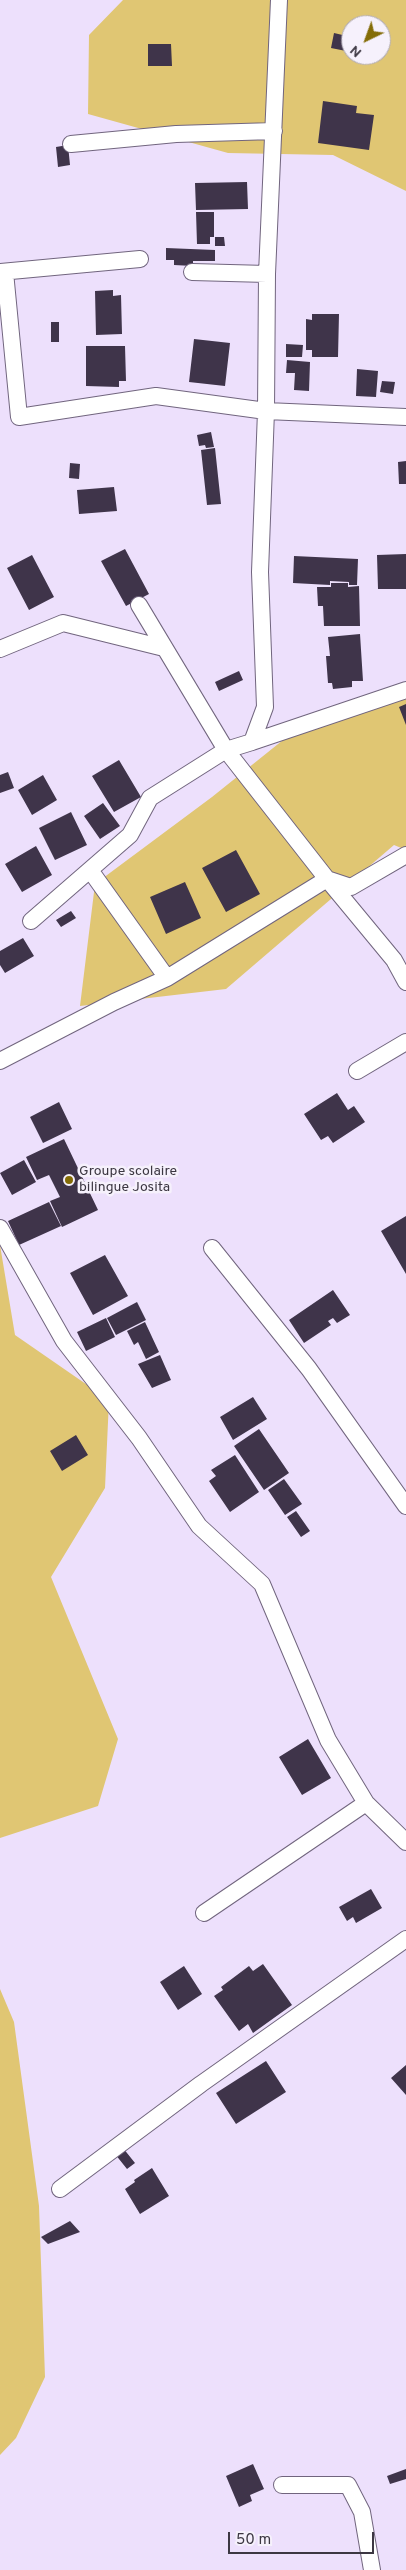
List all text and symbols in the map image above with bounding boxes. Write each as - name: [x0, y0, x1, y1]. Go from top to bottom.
- north arrow: [341, 15, 391, 65]
- text: N: [347, 41, 366, 60]
- place label: Groupe scolaire bilingue Josita: [79, 1164, 177, 1196]
- marker: Groupe scolaire bilingue Josita: [63, 1174, 75, 1186]
- scale bar: [231, 2522, 377, 2554]
- text: 50 m: [236, 2531, 271, 2550]

